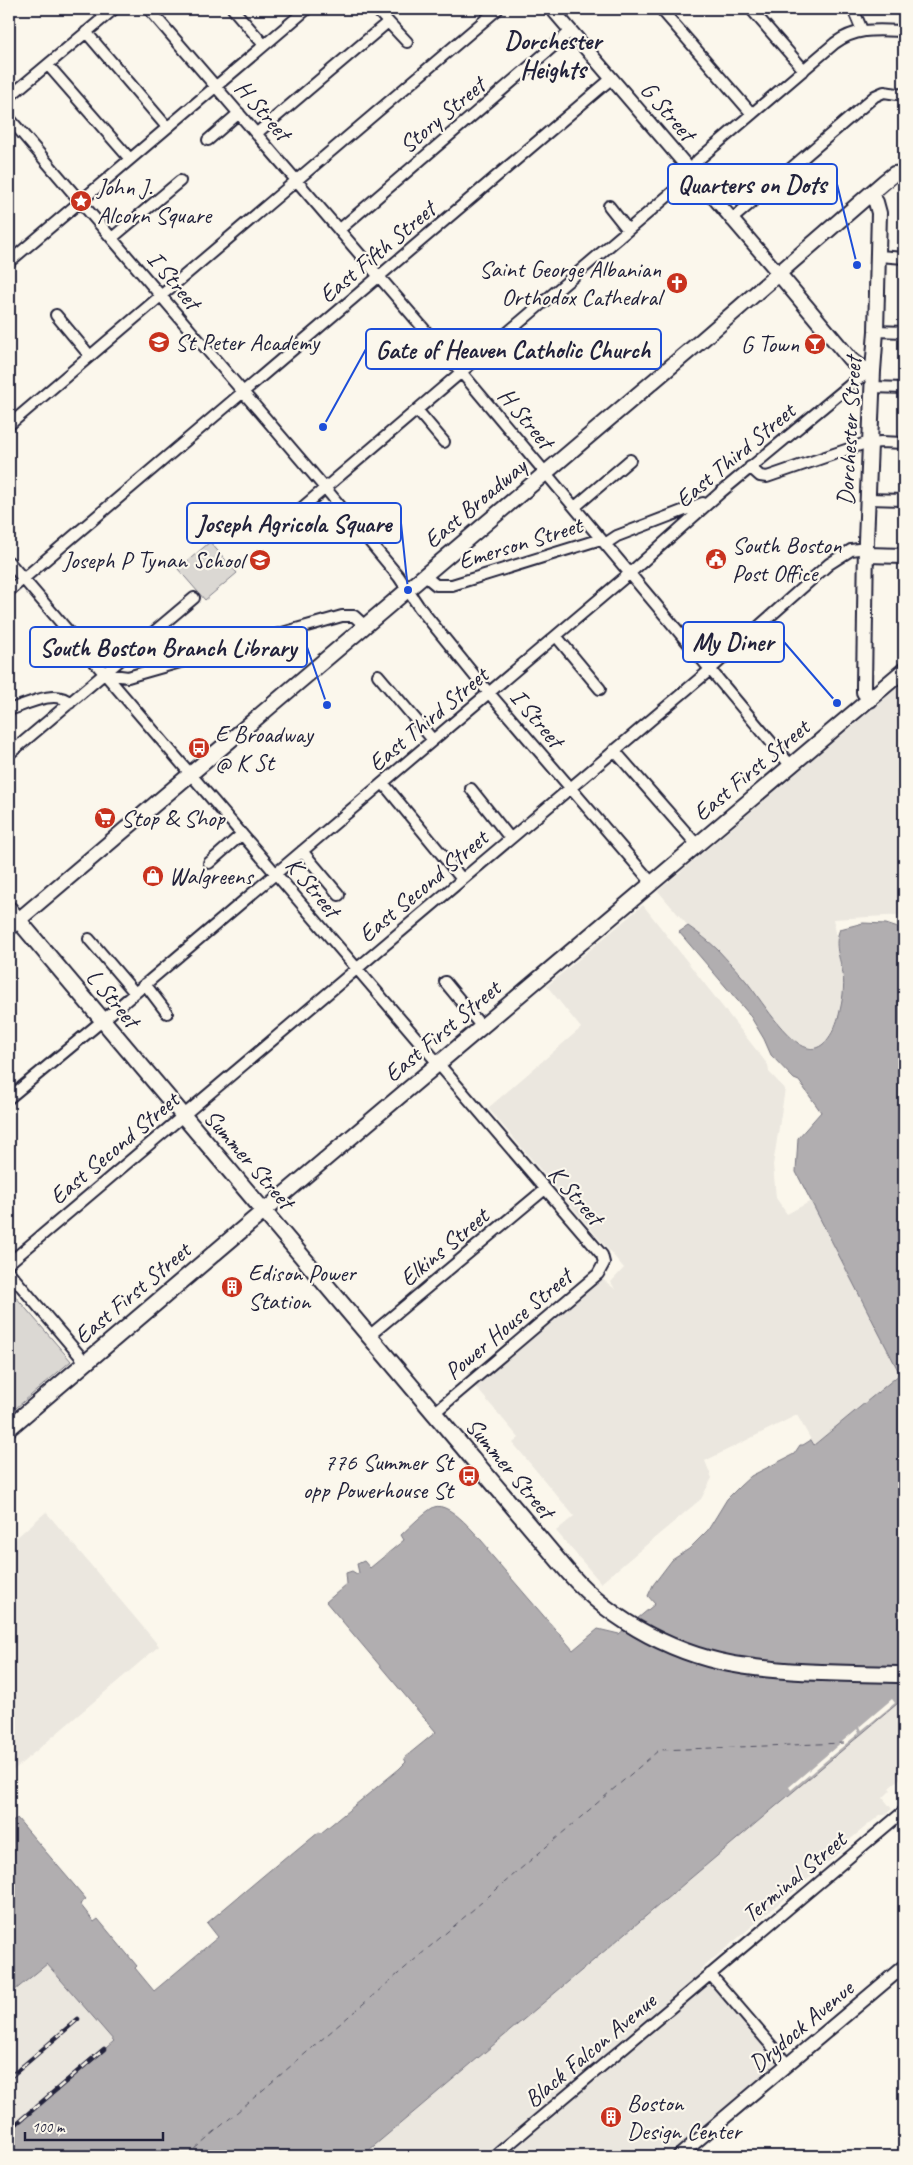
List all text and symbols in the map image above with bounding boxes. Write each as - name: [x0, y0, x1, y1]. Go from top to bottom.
- district label: Dorchester Heights: [505, 25, 604, 86]
- street label: Story Street: [393, 68, 493, 160]
- street label: H Street: [228, 73, 300, 149]
- street label: G Street: [634, 75, 704, 149]
- callout: Quarters on Dots: [668, 164, 837, 204]
- text: Quarters on Dots: [678, 169, 829, 201]
- place label: John J. Alcorn Square: [96, 172, 213, 230]
- place icon: John J. Alcorn Square: [69, 189, 93, 213]
- street label: East Fifth Street: [313, 193, 444, 309]
- street label: I Street: [141, 244, 209, 318]
- place label: Saint George Albanian Orthodox Cathedral: [479, 254, 665, 312]
- church icon: Saint George Albanian Orthodox Cathedral: [665, 271, 689, 295]
- place label: St Peter Academy: [175, 327, 321, 357]
- callout: Gate of Heaven Catholic Church: [366, 329, 661, 369]
- place label: G Town: [741, 329, 799, 359]
- school or university icon: St Peter Academy: [147, 330, 171, 354]
- bar icon: G Town: [803, 332, 827, 356]
- text: Gate of Heaven Catholic Church: [376, 334, 651, 366]
- street label: Dorchester Street: [830, 353, 868, 506]
- street label: H Street: [492, 381, 562, 457]
- street label: East Third Street: [669, 395, 803, 514]
- street label: East Broadway: [417, 450, 534, 555]
- callout: Joseph Agricola Square: [187, 503, 401, 543]
- text: Joseph Agricola Square: [195, 508, 393, 540]
- street label: Emerson Street: [455, 509, 587, 576]
- place label: South Boston Post Office: [732, 530, 842, 588]
- place label: Joseph P Tynan School: [62, 545, 248, 575]
- public building icon: South Boston Post Office: [704, 547, 728, 571]
- school or university icon: Joseph P Tynan School: [248, 548, 272, 572]
- callout: My Diner: [683, 622, 784, 662]
- text: My Diner: [693, 626, 776, 658]
- callout: South Boston Branch Library: [30, 627, 307, 667]
- text: South Boston Branch Library: [40, 632, 299, 664]
- street label: East Third Street: [362, 659, 496, 778]
- street label: I Street: [504, 682, 572, 756]
- street label: East First Street: [687, 711, 817, 827]
- place label: E Broadway @ K St: [215, 719, 314, 777]
- bus stop icon: E Broadway @ K St: [187, 736, 211, 760]
- place label: Stop & Shop: [121, 803, 227, 833]
- supermarket icon: Stop & Shop: [93, 806, 117, 830]
- street label: East Second Street: [352, 822, 495, 949]
- street label: K Street: [279, 851, 349, 926]
- place label: Walgreens: [169, 861, 254, 891]
- shop icon: Walgreens: [141, 864, 165, 888]
- street label: L Street: [80, 962, 148, 1036]
- street label: East First Street: [378, 972, 508, 1088]
- street label: East Second Street: [43, 1084, 186, 1211]
- street label: Summer Street: [197, 1103, 303, 1217]
- street label: K Street: [542, 1159, 612, 1233]
- street label: Elkins Street: [394, 1200, 496, 1293]
- street label: East First Street: [68, 1234, 198, 1350]
- place label: Edison Power Station: [248, 1258, 358, 1316]
- street label: Power House Street: [438, 1260, 580, 1386]
- building icon: Edison Power Station: [220, 1275, 244, 1299]
- street label: Summer Street: [459, 1411, 563, 1527]
- place label: 776 Summer St opp Powerhouse St: [303, 1447, 455, 1505]
- bus stop icon: 776 Summer St opp Powerhouse St: [457, 1464, 481, 1488]
- street label: Terminal Street: [736, 1823, 854, 1929]
- street label: Drydock Avenue: [743, 1972, 861, 2078]
- street label: Black Falcon Avenue: [518, 1985, 664, 2114]
- place label: Boston Design Center: [627, 2088, 743, 2146]
- building icon: Boston Design Center: [599, 2105, 623, 2129]
- scale bar: [25, 2110, 162, 2142]
- text: 100 m: [32, 2118, 66, 2137]

